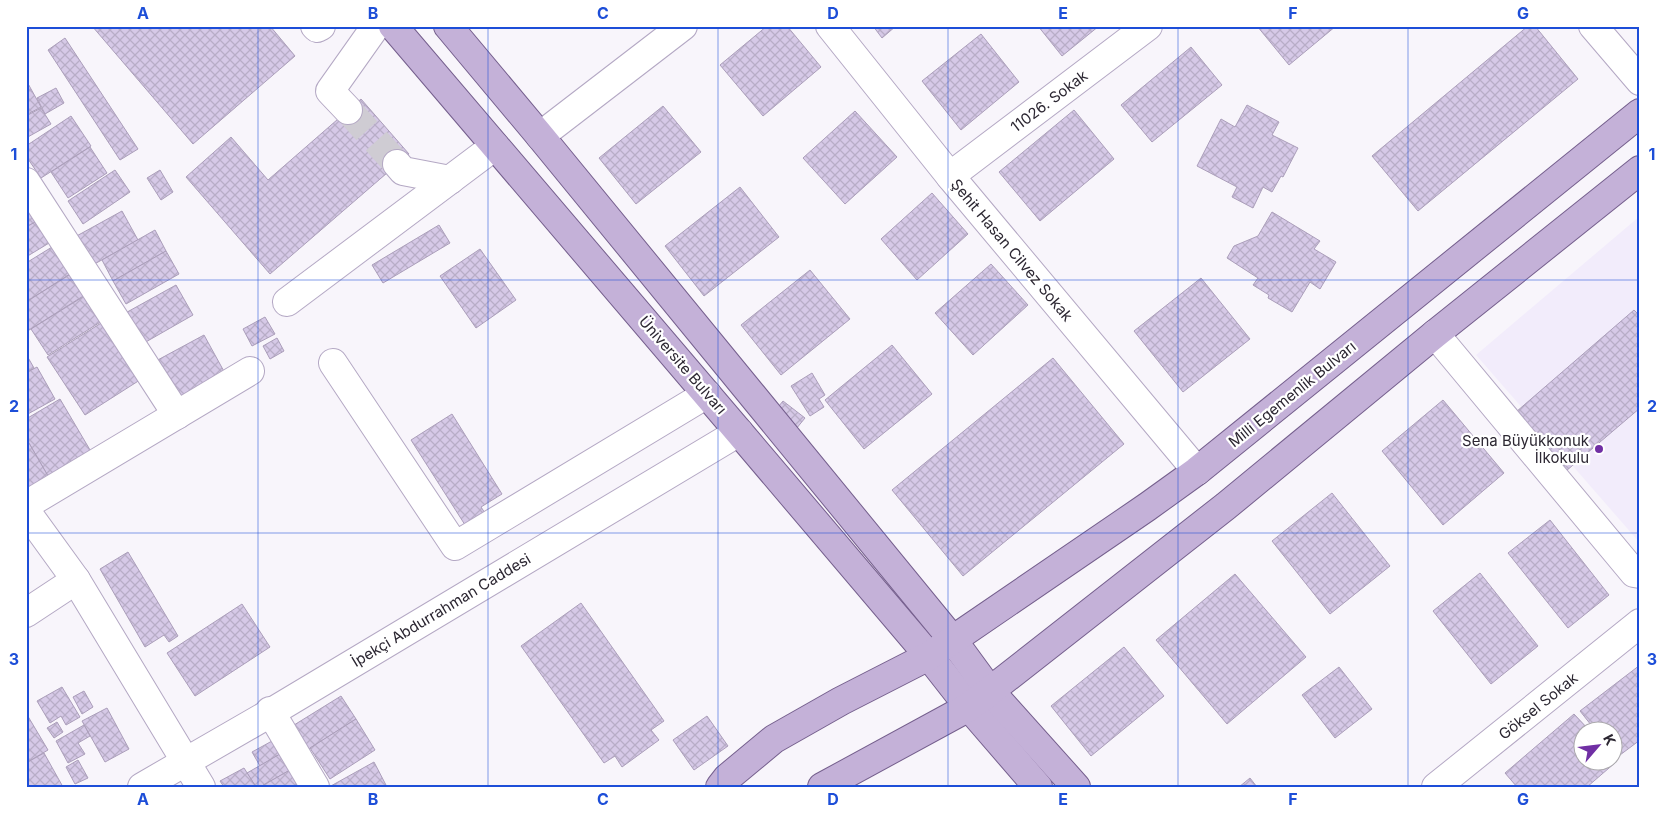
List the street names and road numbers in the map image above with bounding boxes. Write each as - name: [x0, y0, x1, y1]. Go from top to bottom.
- street label: 11026. Sokak: [1007, 65, 1092, 136]
- street label: Şehit Hasan Cilvez Sokak: [947, 175, 1078, 326]
- street label: Üniversite Bulvarı: [635, 312, 731, 418]
- street label: Milli Egemenlik Bulvarı: [1224, 337, 1360, 451]
- street label: İpekçi Abdurrahman Caddesi: [348, 549, 534, 671]
- street label: Göksel Sokak: [1495, 668, 1582, 744]

